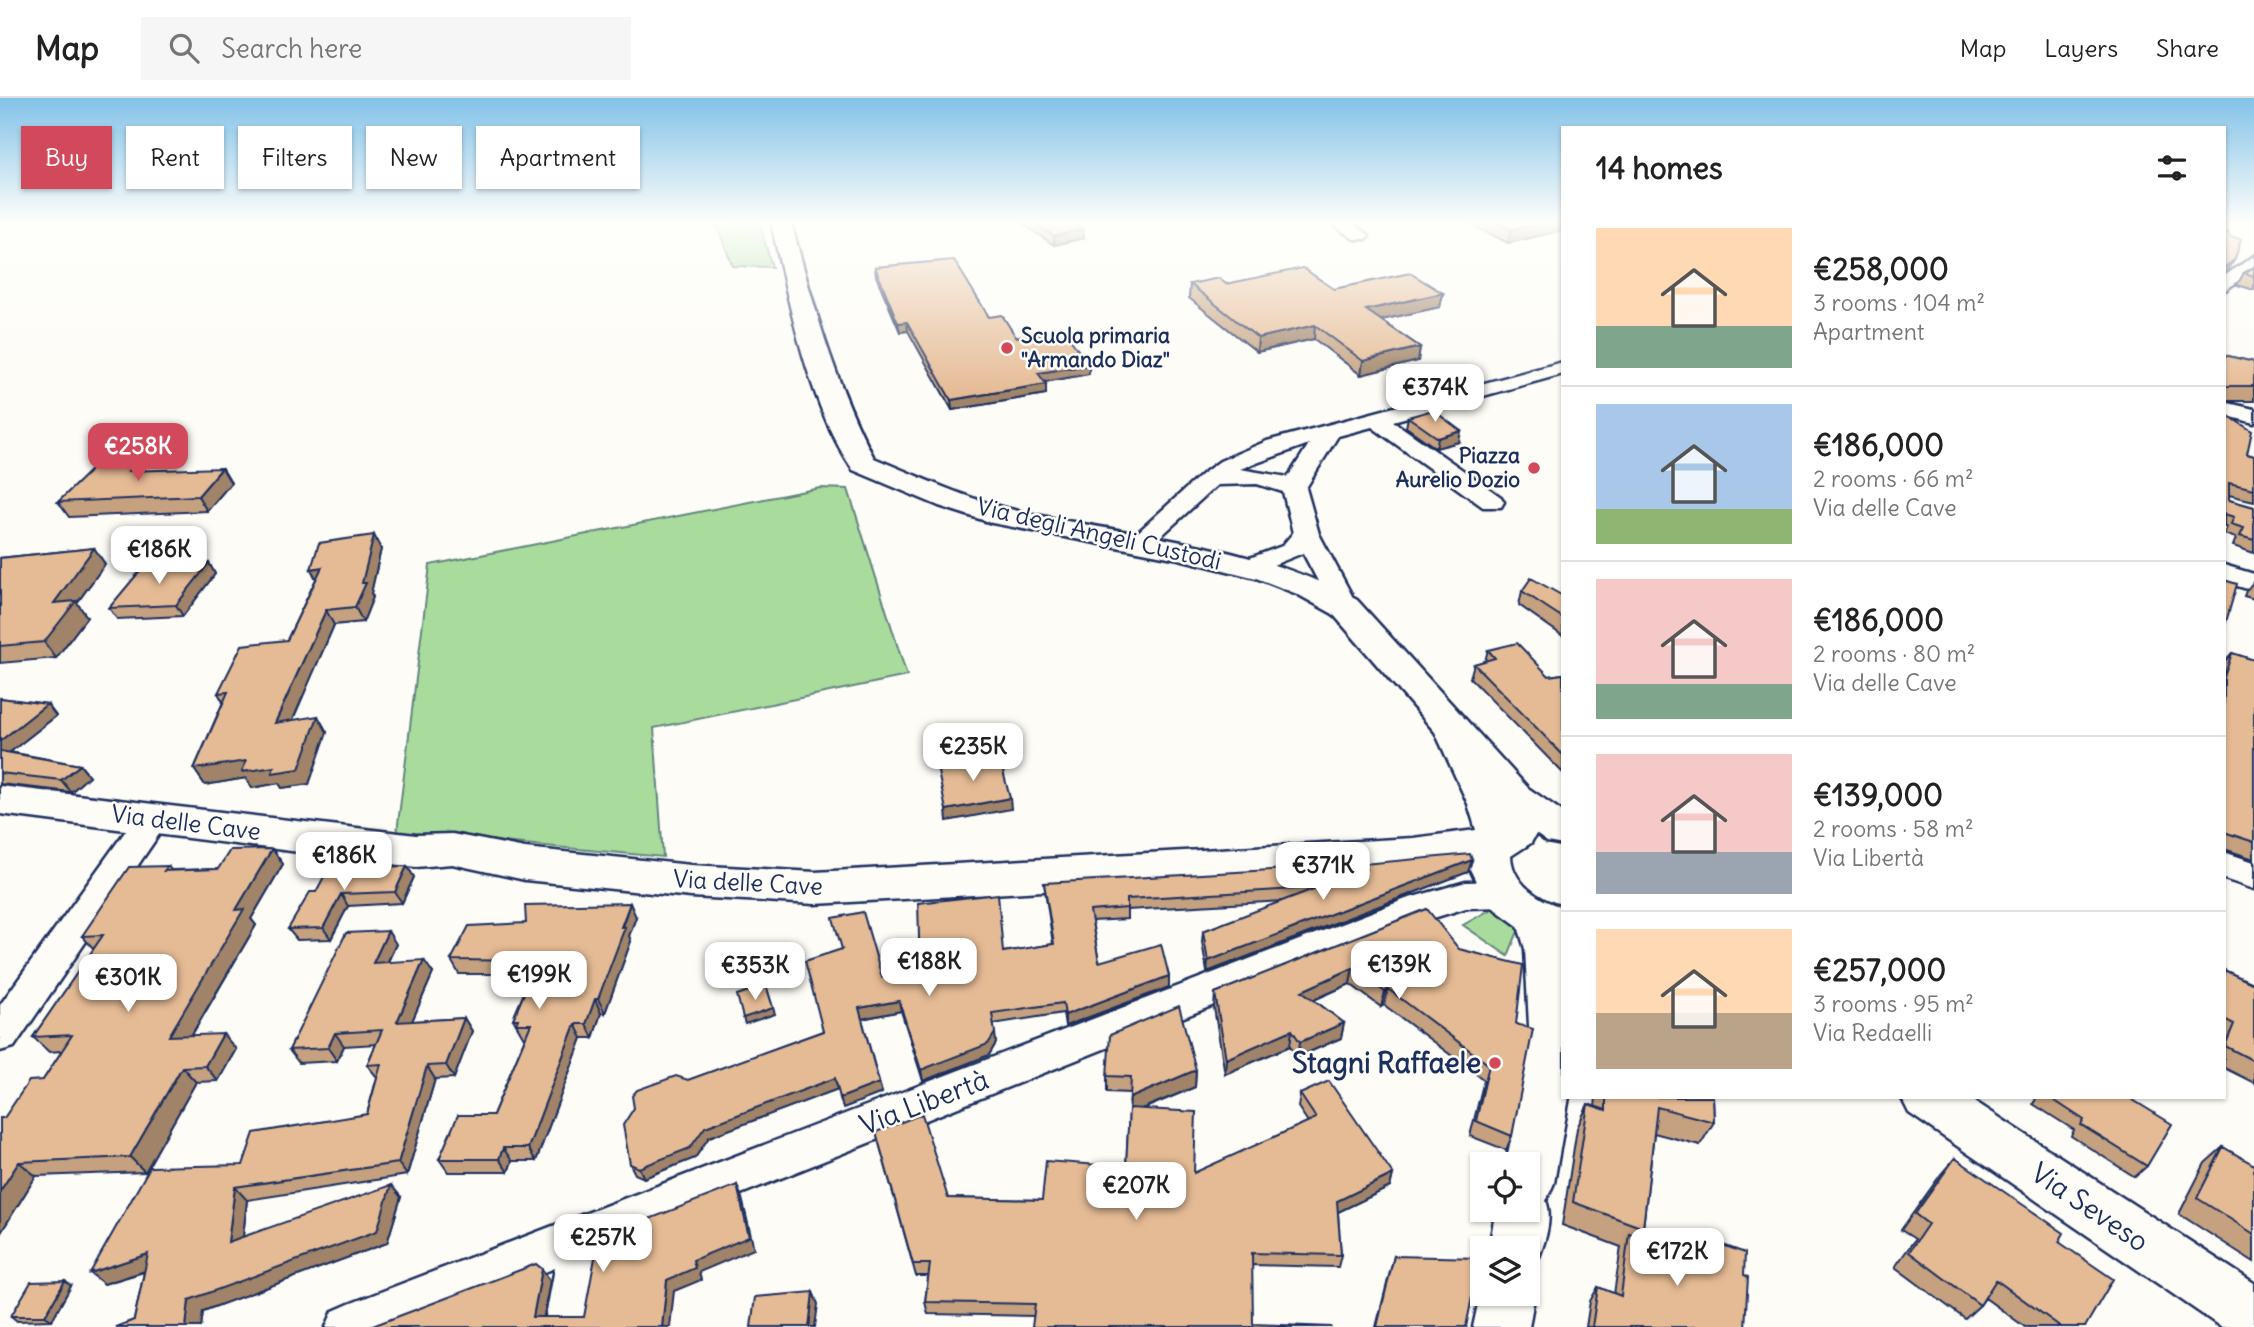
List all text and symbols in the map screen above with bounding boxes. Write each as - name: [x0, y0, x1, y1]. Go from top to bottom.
- search box: [141, 17, 631, 80]
- text: Map: [35, 27, 99, 69]
- icon: search: [165, 29, 203, 67]
- text: Search here: [221, 32, 362, 65]
- text: Map: [1960, 33, 2006, 63]
- text: Layers: [2044, 33, 2118, 63]
- text: Share: [2156, 33, 2219, 63]
- chip: Buy: [21, 126, 112, 189]
- chip: Rent: [126, 126, 224, 189]
- chip: Filters: [238, 126, 352, 189]
- chip: New: [366, 126, 462, 189]
- chip: Apartment: [476, 126, 640, 189]
- text: 14 homes: [1596, 149, 1723, 187]
- icon: filters: [2153, 149, 2191, 187]
- text: €258,000: [1813, 250, 1949, 288]
- icon: home: [1652, 256, 1736, 340]
- text: 3 rooms · 104 m²: [1813, 288, 1985, 317]
- text: Apartment: [1813, 317, 1925, 346]
- place label: Scuola primaria "Armando Diaz": [1021, 322, 1170, 373]
- marker: Scuola primaria "Armando Diaz": [999, 340, 1015, 356]
- pin: €374K: [1386, 364, 1484, 424]
- text: €374K: [1402, 372, 1468, 401]
- pin: €258K: [89, 424, 187, 483]
- text: €186,000: [1813, 426, 1944, 464]
- text: €258K: [104, 431, 172, 460]
- icon: home: [1652, 432, 1736, 516]
- place label: Piazza Aurelio Dozio: [1396, 442, 1520, 493]
- marker: Piazza Aurelio Dozio: [1526, 460, 1542, 476]
- text: 2 rooms · 66 m²: [1813, 464, 1974, 493]
- street label: Via degli Angeli Custodi: [974, 490, 1224, 576]
- text: Via delle Cave: [1813, 493, 1957, 522]
- pin: €186K: [110, 526, 208, 586]
- text: €186K: [127, 534, 191, 563]
- text: €186,000: [1813, 601, 1944, 639]
- icon: home: [1652, 607, 1736, 691]
- text: 2 rooms · 80 m²: [1813, 639, 1975, 668]
- text: Via delle Cave: [1813, 668, 1957, 697]
- pin: €235K: [924, 724, 1022, 783]
- text: €235K: [939, 731, 1007, 760]
- text: €139,000: [1813, 776, 1943, 814]
- icon: home: [1652, 782, 1736, 866]
- street label: Via delle Cave: [110, 798, 262, 846]
- text: 2 rooms · 58 m²: [1813, 814, 1974, 843]
- pin: €186K: [295, 832, 393, 892]
- text: €186K: [312, 840, 376, 869]
- pin: €371K: [1274, 842, 1372, 902]
- text: Via Libertà: [1813, 843, 1924, 872]
- text: €371K: [1292, 850, 1354, 879]
- street label: Via delle Cave: [672, 863, 824, 901]
- pin: €188K: [880, 939, 978, 998]
- pin: €353K: [706, 942, 804, 1002]
- pin: €139K: [1350, 942, 1448, 1001]
- text: €188K: [897, 946, 961, 975]
- text: €139K: [1367, 949, 1431, 978]
- text: €353K: [721, 950, 789, 979]
- pin: €199K: [490, 951, 588, 1011]
- text: €257,000: [1813, 951, 1946, 989]
- pin: €301K: [79, 954, 177, 1014]
- icon: home: [1652, 957, 1736, 1041]
- text: €199K: [507, 959, 571, 988]
- text: €301K: [95, 962, 161, 991]
- text: 3 rooms · 95 m²: [1813, 989, 1974, 1018]
- text: Via Redaelli: [1813, 1018, 1932, 1047]
- place label: Stagni Raffaele: [1292, 1045, 1481, 1081]
- marker: Stagni Raffaele: [1487, 1055, 1503, 1071]
- street label: Via Libertà: [854, 1061, 994, 1143]
- map controls: [1470, 1152, 1540, 1306]
- button: locate: [1470, 1152, 1540, 1222]
- street label: Via Seveso: [2024, 1155, 2156, 1259]
- pin: €207K: [1087, 1162, 1185, 1222]
- text: €207K: [1102, 1170, 1170, 1199]
- pin: €257K: [554, 1214, 652, 1274]
- text: €257K: [570, 1222, 636, 1251]
- pin: €172K: [1628, 1228, 1726, 1288]
- button: layers: [1470, 1236, 1540, 1306]
- text: €172K: [1646, 1236, 1708, 1265]

